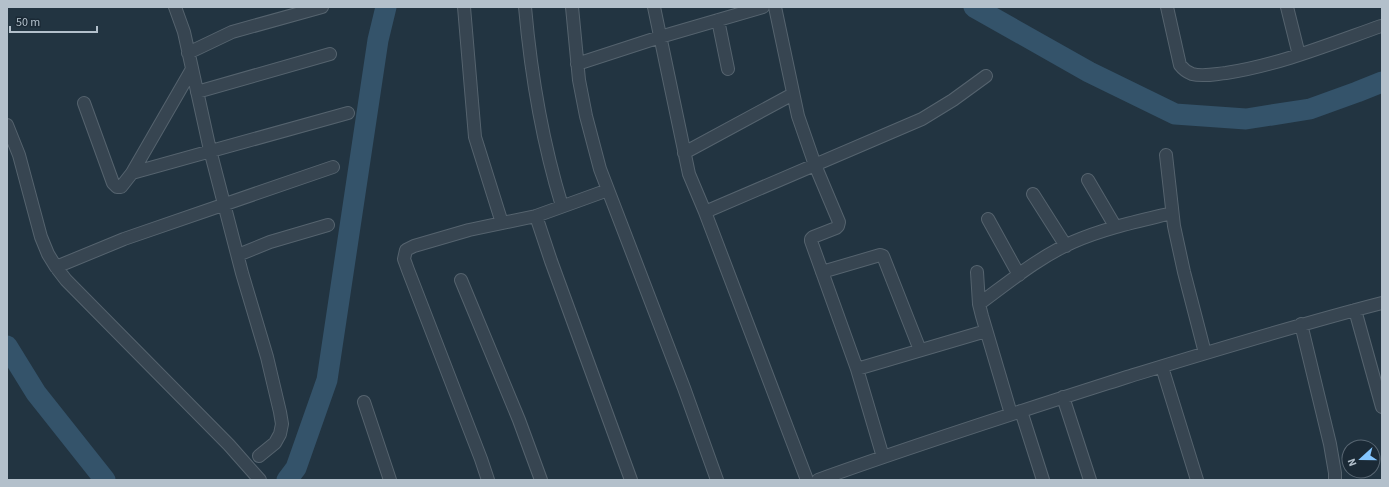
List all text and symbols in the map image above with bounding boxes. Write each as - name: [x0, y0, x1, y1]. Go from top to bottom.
- scale bar: [10, 8, 97, 34]
- text: 50 m: [16, 14, 40, 31]
- north arrow: [1341, 439, 1381, 479]
- text: N: [1344, 456, 1360, 469]

